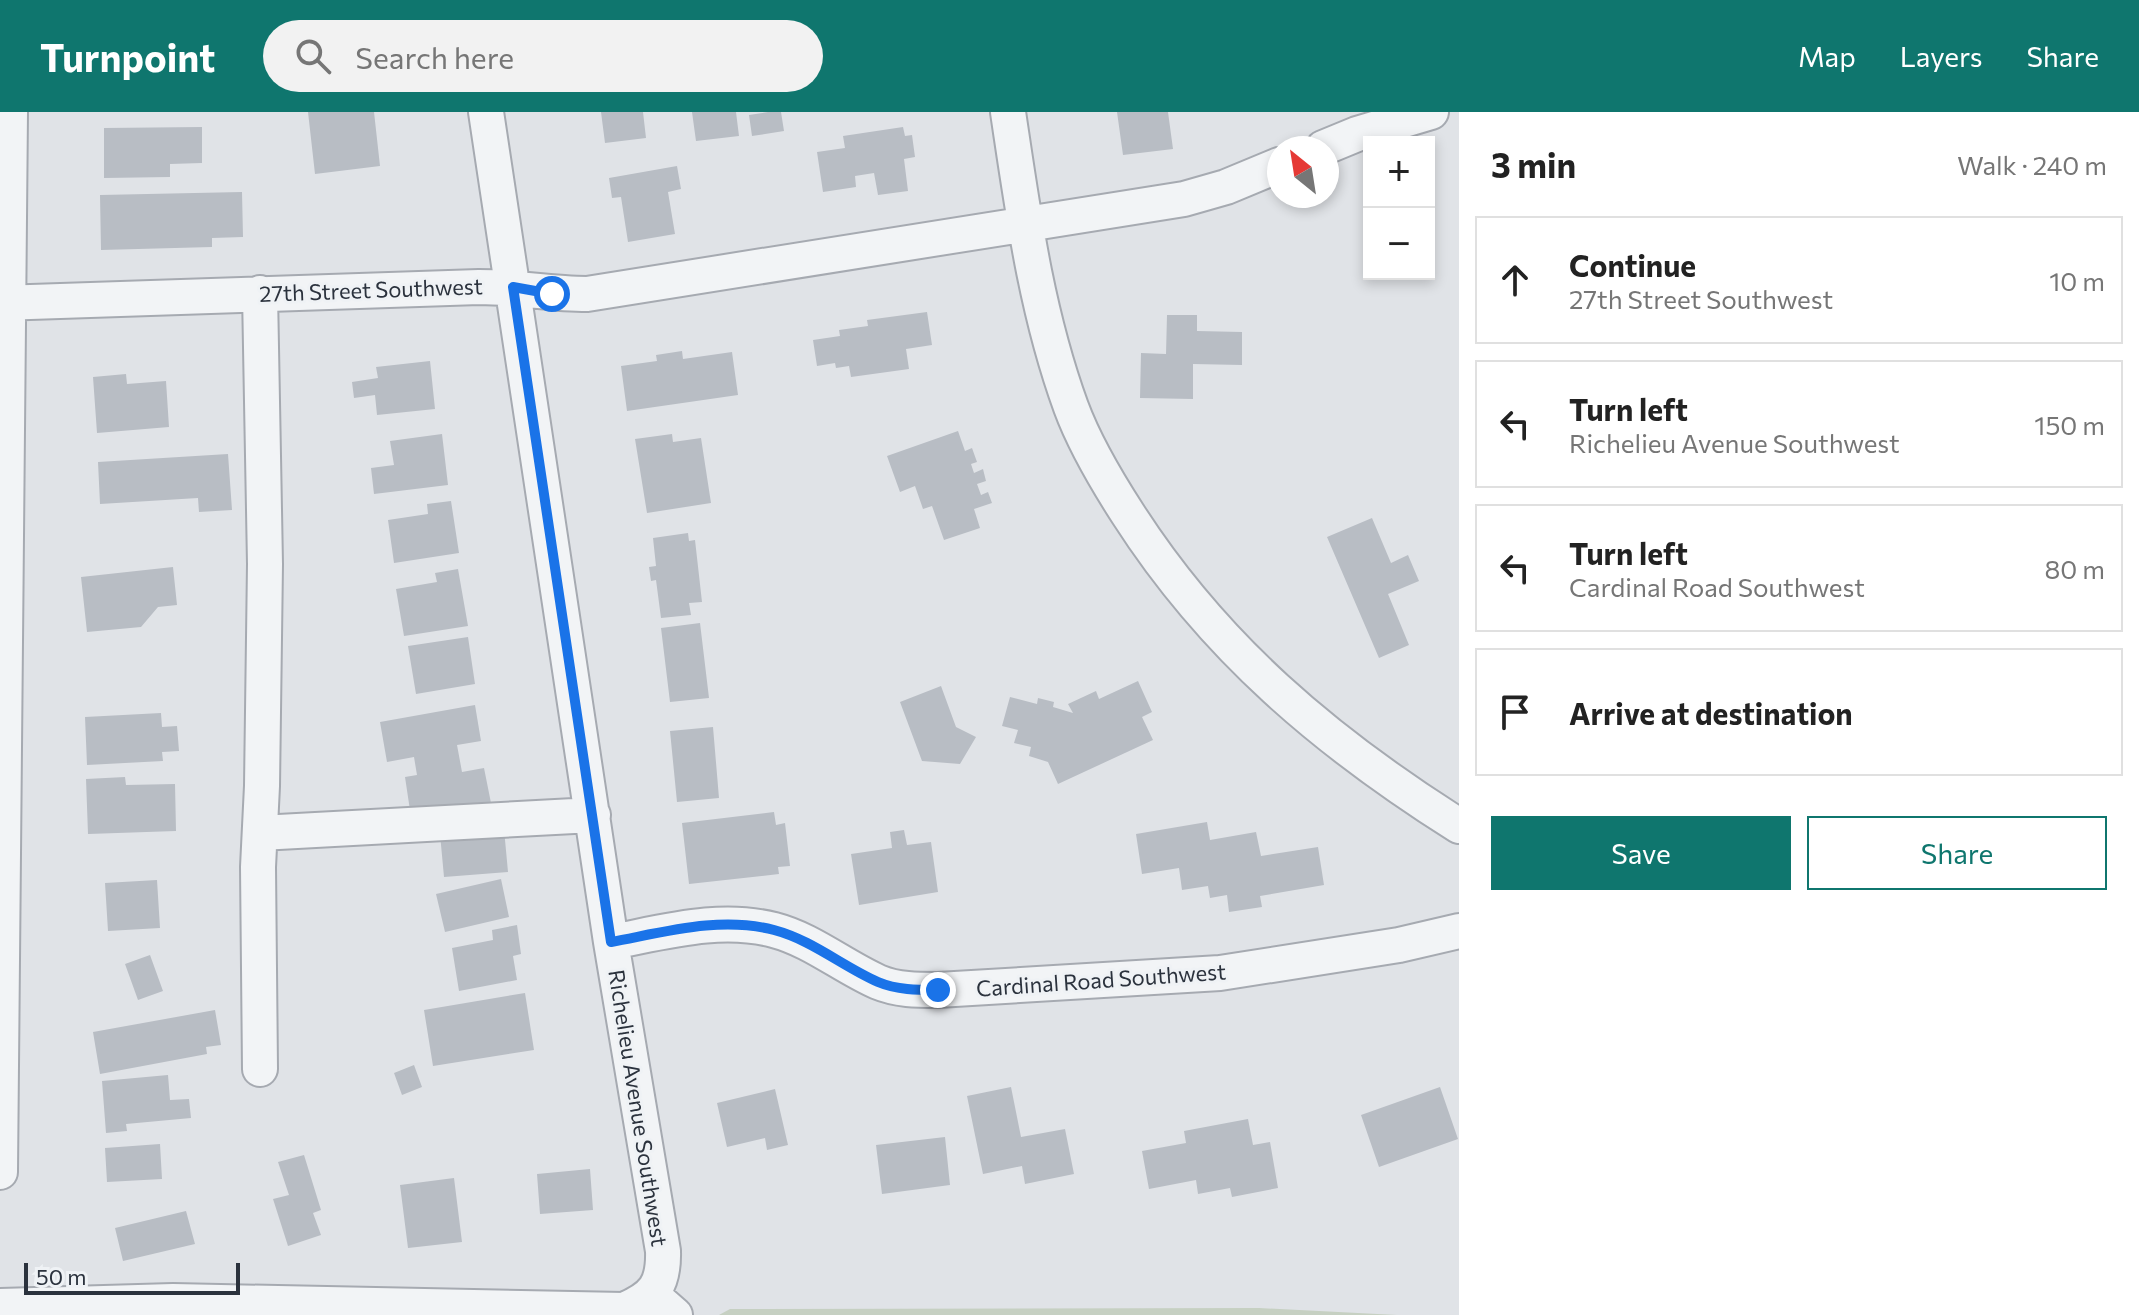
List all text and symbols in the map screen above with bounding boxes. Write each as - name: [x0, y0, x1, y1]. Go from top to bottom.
- search box: [263, 20, 823, 92]
- text: Turnpoint: [40, 33, 215, 80]
- icon: search: [291, 34, 335, 78]
- text: Search here: [355, 38, 514, 75]
- text: Map: [1798, 39, 1856, 73]
- text: Layers: [1900, 39, 1982, 73]
- text: Share: [2026, 39, 2099, 73]
- north arrow: [1267, 136, 1339, 208]
- map controls: [1363, 136, 1435, 280]
- button: +: [1363, 136, 1435, 208]
- text: 3 min: [1491, 143, 1576, 185]
- text: Walk · 240 m: [1957, 149, 2107, 180]
- button: −: [1363, 208, 1435, 280]
- text: Continue: [1569, 246, 1696, 283]
- icon: ahead: [1493, 258, 1537, 302]
- text: 10 m: [2049, 265, 2105, 296]
- street label: 27th Street Southwest: [259, 272, 483, 307]
- route start: [534, 276, 570, 312]
- text: 27th Street Southwest: [1569, 283, 1833, 314]
- text: Turn left: [1569, 390, 1688, 427]
- icon: left: [1493, 402, 1537, 446]
- text: 150 m: [2034, 409, 2105, 440]
- text: Richelieu Avenue Southwest: [1569, 427, 1900, 458]
- text: Turn left: [1569, 534, 1688, 571]
- icon: left: [1493, 546, 1537, 590]
- text: 80 m: [2045, 553, 2105, 584]
- text: Cardinal Road Southwest: [1569, 571, 1865, 602]
- icon: arrive: [1493, 690, 1537, 734]
- text: Arrive at destination: [1569, 694, 1853, 731]
- button: Save: [1491, 816, 1791, 890]
- button: Share: [1807, 816, 2107, 890]
- street label: Cardinal Road Southwest: [975, 957, 1227, 1002]
- street label: Richelieu Avenue Southwest: [603, 968, 674, 1248]
- route end: [920, 972, 956, 1008]
- scale bar: [24, 1259, 240, 1295]
- text: 50 m: [36, 1263, 86, 1290]

